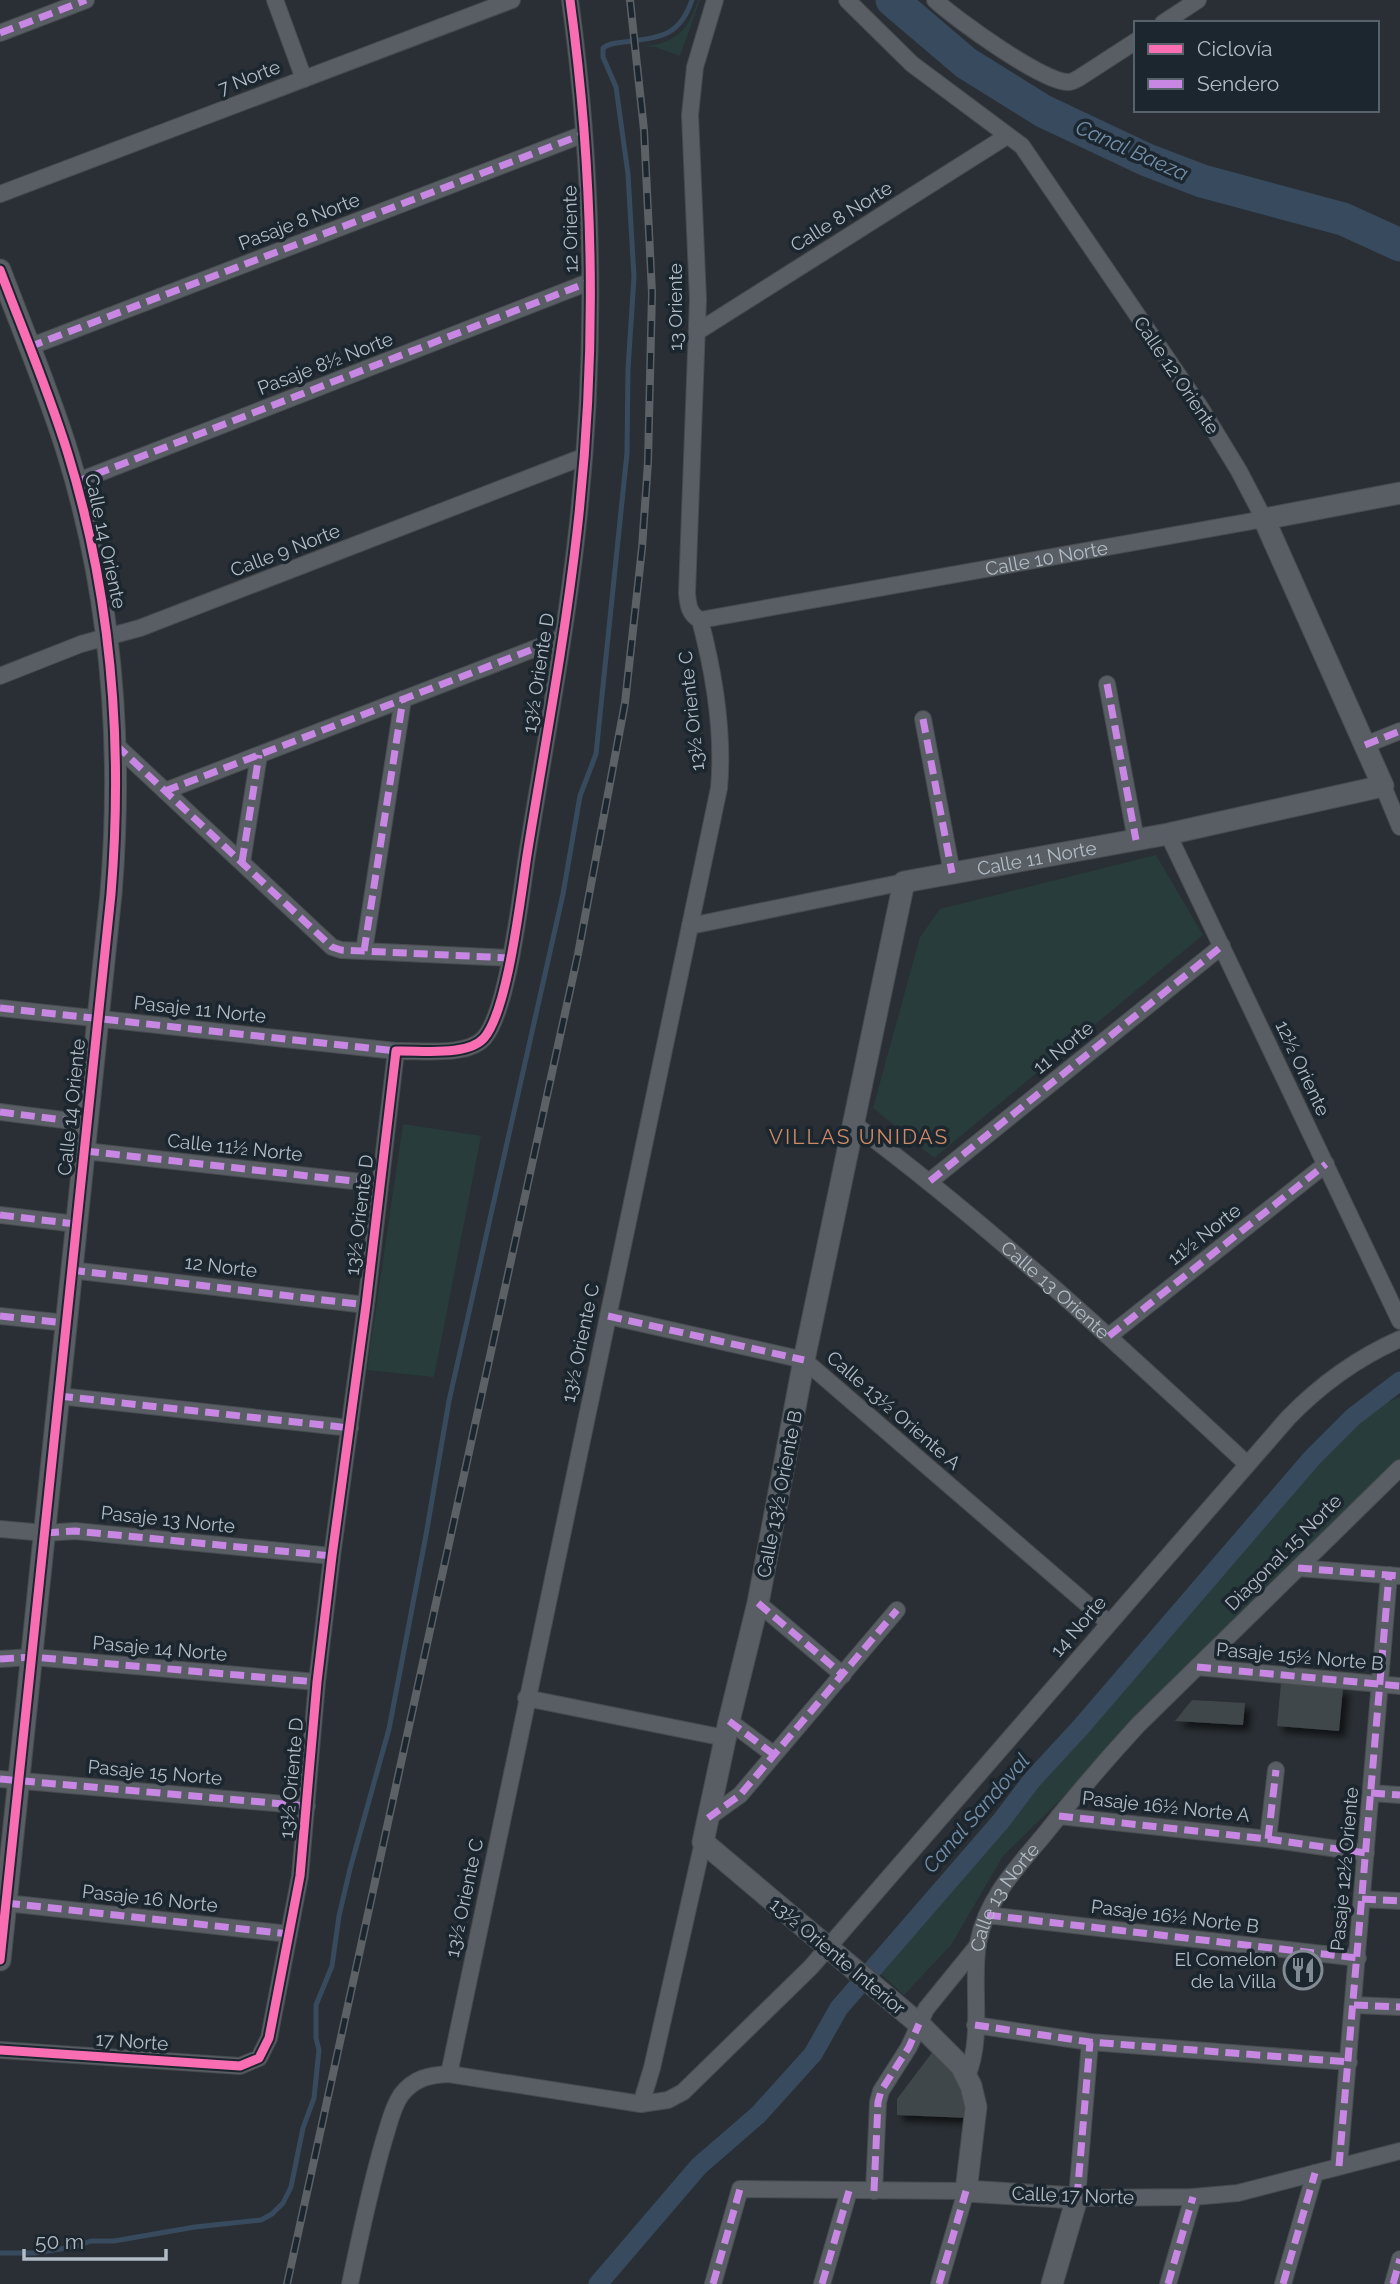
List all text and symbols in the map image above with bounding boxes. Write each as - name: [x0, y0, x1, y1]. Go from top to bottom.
- legend: [1134, 21, 1379, 112]
- text: Ciclovía: [1197, 36, 1273, 61]
- street label: 7 Norte: [215, 55, 283, 99]
- text: Sendero: [1197, 71, 1279, 96]
- water label: Canal Baeza: [1072, 114, 1192, 186]
- street label: Calle 8 Norte: [786, 176, 896, 256]
- street label: 12 Oriente: [558, 185, 582, 273]
- street label: Pasaje 8 Norte: [235, 188, 363, 254]
- street label: 13 Oriente: [664, 263, 686, 351]
- street label: Calle 12 Oriente: [1130, 312, 1224, 438]
- street label: Pasaje 8½ Norte: [254, 327, 396, 399]
- street label: Calle 14 Oriente: [81, 471, 131, 611]
- street label: Calle 9 Norte: [227, 519, 343, 581]
- street label: Calle 10 Norte: [983, 536, 1109, 580]
- street label: 13½ Oriente D: [518, 611, 558, 735]
- street label: 13½ Oriente C: [674, 650, 708, 772]
- street label: Calle 11 Norte: [975, 836, 1098, 879]
- street label: Pasaje 11 Norte: [133, 991, 267, 1027]
- street label: 11 Norte: [1029, 1016, 1097, 1078]
- street label: 12½ Oriente: [1271, 1017, 1335, 1119]
- street label: Calle 14 Oriente: [53, 1037, 89, 1177]
- district label: VILLAS UNIDAS: [769, 1124, 949, 1149]
- street label: Calle 11½ Norte: [166, 1129, 304, 1165]
- street label: 13½ Oriente D: [341, 1153, 377, 1277]
- street label: 11½ Norte: [1163, 1199, 1245, 1269]
- street label: Calle 13 Oriente: [997, 1236, 1114, 1343]
- street label: 12 Norte: [184, 1251, 258, 1281]
- street label: 13½ Oriente C: [557, 1282, 603, 1404]
- street label: Calle 13½ Oriente A: [823, 1346, 965, 1474]
- street label: Calle 13½ Oriente B: [752, 1408, 806, 1580]
- street label: Diagonal 15 Norte: [1220, 1489, 1346, 1615]
- street label: Pasaje 13 Norte: [100, 1501, 236, 1537]
- street label: 14 Norte: [1046, 1591, 1110, 1661]
- street label: Pasaje 14 Norte: [92, 1631, 228, 1665]
- street label: Pasaje 15½ Norte B: [1215, 1638, 1385, 1674]
- street label: 13½ Oriente D: [275, 1717, 307, 1839]
- water label: Canal Sandoval: [917, 1748, 1035, 1878]
- street label: Pasaje 15 Norte: [87, 1755, 223, 1789]
- street label: Pasaje 16½ Norte A: [1081, 1786, 1251, 1826]
- street label: Pasaje 12½ Oriente: [1326, 1786, 1362, 1952]
- street label: 13½ Oriente C: [441, 1837, 487, 1959]
- street label: Calle 13 Norte: [966, 1838, 1043, 1953]
- street label: Pasaje 16 Norte: [81, 1880, 219, 1916]
- street label: 13½ Oriente Interior: [766, 1893, 910, 2019]
- street label: Pasaje 16½ Norte B: [1090, 1895, 1260, 1937]
- place label: El Comelon de la Villa: [1174, 1948, 1276, 1992]
- restaurant icon: El Comelon de la Villa: [1282, 1949, 1324, 1991]
- street label: 17 Norte: [95, 2027, 169, 2055]
- street label: Calle 17 Norte: [1011, 2182, 1135, 2208]
- scale bar: [24, 2218, 166, 2262]
- text: 50 m: [35, 2229, 84, 2254]

